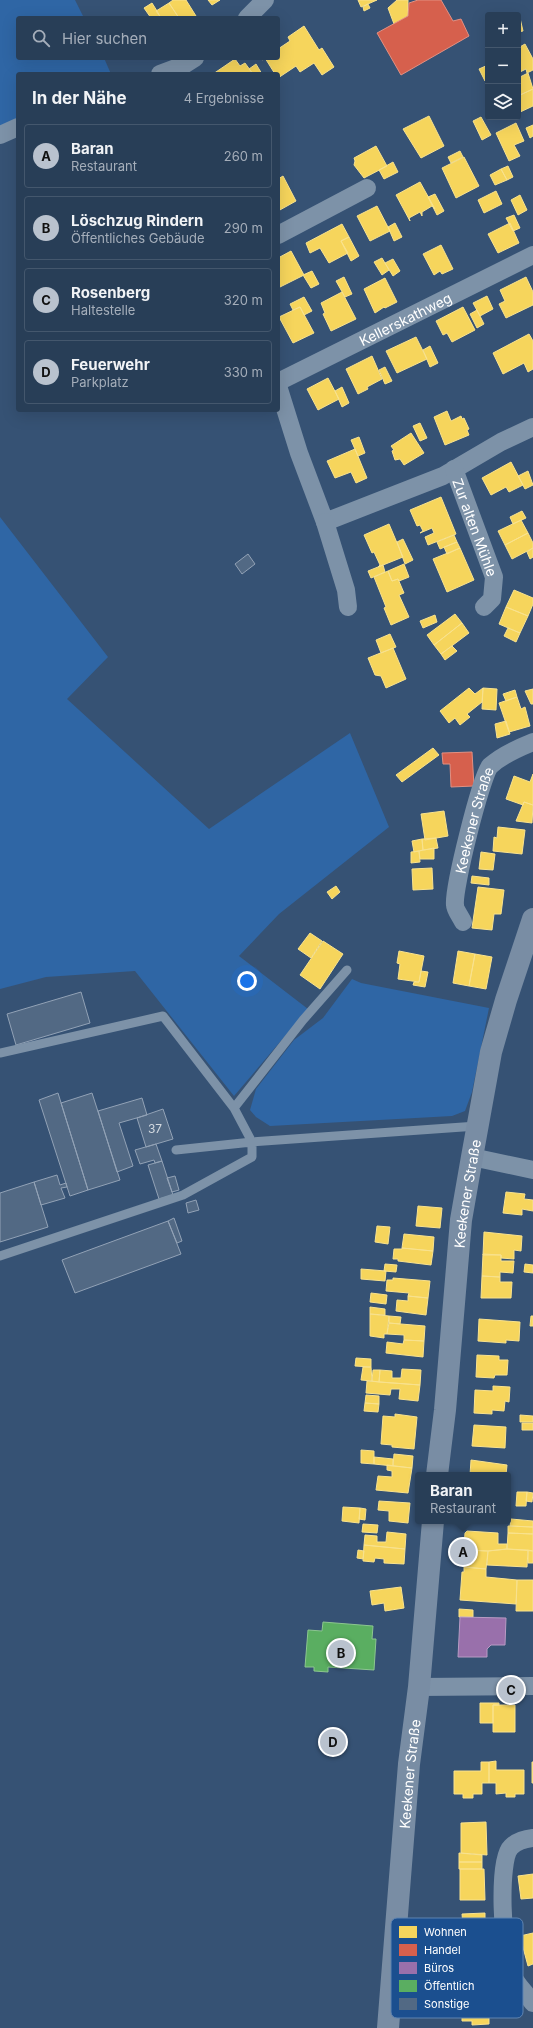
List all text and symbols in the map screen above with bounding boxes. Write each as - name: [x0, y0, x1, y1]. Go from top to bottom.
- map controls: [485, 12, 521, 120]
- button: +: [485, 12, 521, 48]
- search box: [16, 16, 280, 60]
- icon: search: [30, 27, 52, 49]
- text: Hier suchen: [62, 29, 147, 48]
- button: −: [485, 48, 521, 84]
- button: layers: [485, 84, 521, 120]
- text: In der Nähe: [32, 88, 127, 108]
- text: 4 Ergebnisse: [184, 90, 264, 106]
- text: Baran: [71, 139, 114, 158]
- text: A: [41, 148, 51, 164]
- text: 260 m: [224, 148, 263, 164]
- text: Restaurant: [71, 158, 137, 174]
- text: Löschzug Rindern: [71, 211, 203, 230]
- text: B: [42, 220, 50, 236]
- text: 290 m: [224, 220, 263, 236]
- text: Öffentliches Gebäude: [71, 230, 205, 246]
- text: Rosenberg: [71, 283, 150, 302]
- street label: Kellerskathweg: [356, 289, 454, 349]
- text: C: [41, 292, 51, 308]
- text: 320 m: [224, 292, 263, 308]
- text: Haltestelle: [71, 302, 135, 318]
- text: Feuerwehr: [71, 355, 150, 374]
- text: D: [41, 364, 51, 380]
- text: 330 m: [224, 364, 263, 380]
- text: Parkplatz: [71, 374, 129, 390]
- street label: Zur alten Mühle: [450, 476, 501, 579]
- street label: Keekener Straße: [451, 764, 497, 875]
- your location: [237, 971, 257, 991]
- house number: 37: [148, 1121, 162, 1136]
- street label: Keekener Straße: [450, 1138, 484, 1249]
- popup: [415, 1472, 511, 1524]
- text: Baran: [430, 1481, 473, 1500]
- text: Restaurant: [430, 1500, 496, 1516]
- pin: A: [450, 1537, 476, 1567]
- pin: B: [328, 1638, 354, 1668]
- pin: C: [498, 1675, 524, 1705]
- street label: Keekener Straße: [395, 1718, 423, 1829]
- pin: D: [320, 1727, 346, 1757]
- legend: [391, 1918, 523, 2018]
- text: Wohnen: [424, 1925, 467, 1939]
- text: Handel: [424, 1943, 461, 1957]
- text: Büros: [424, 1961, 454, 1975]
- text: Öffentlich: [424, 1979, 474, 1993]
- text: Sonstige: [424, 1997, 469, 2011]

